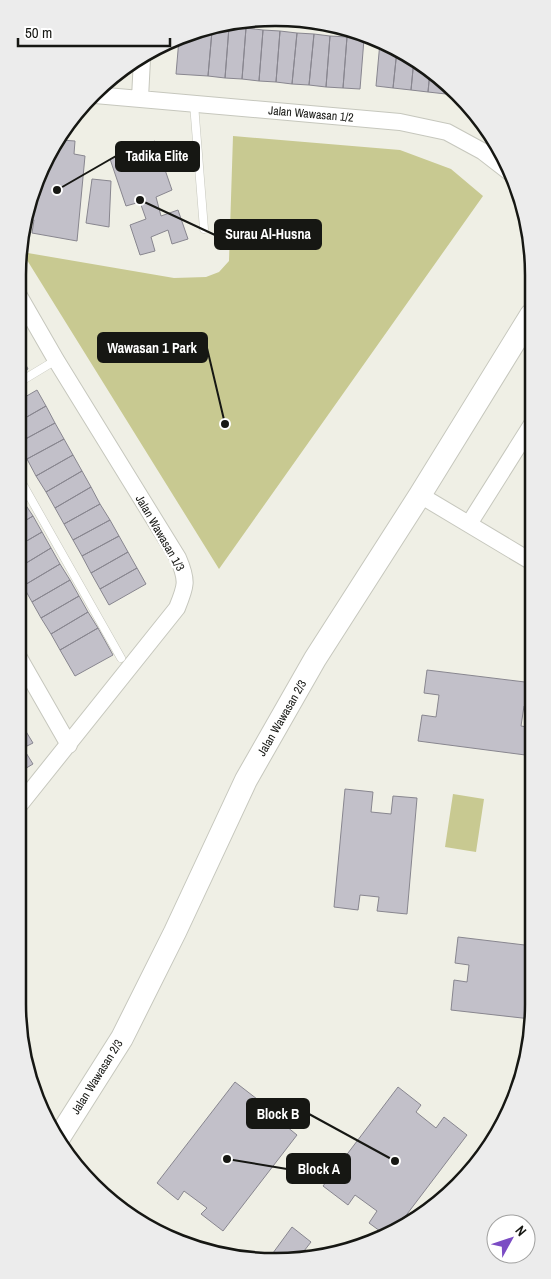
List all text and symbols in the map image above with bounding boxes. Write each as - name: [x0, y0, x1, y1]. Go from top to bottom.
- scale bar: [18, 15, 170, 47]
- text: 50 m: [25, 22, 52, 43]
- street label: Jalan Wawasan 1/2: [268, 102, 354, 126]
- callout: Tadika Elite: [116, 142, 199, 171]
- text: Tadika Elite: [126, 147, 188, 165]
- callout: Surau Al-Husna: [215, 220, 321, 249]
- text: Surau Al-Husna: [225, 225, 311, 243]
- callout: Wawasan 1 Park: [98, 333, 207, 362]
- text: Wawasan 1 Park: [107, 339, 197, 357]
- street label: Jalan Wawasan 1/3: [132, 492, 188, 574]
- street label: Jalan Wawasan 2/3: [254, 677, 310, 759]
- street label: Jalan Wawasan 2/3: [68, 1036, 126, 1118]
- callout: Block B: [247, 1099, 309, 1128]
- text: Block B: [257, 1105, 299, 1123]
- callout: Block A: [287, 1154, 350, 1183]
- text: Block A: [298, 1160, 341, 1178]
- north arrow: [486, 1214, 536, 1264]
- text: N: [511, 1222, 531, 1240]

